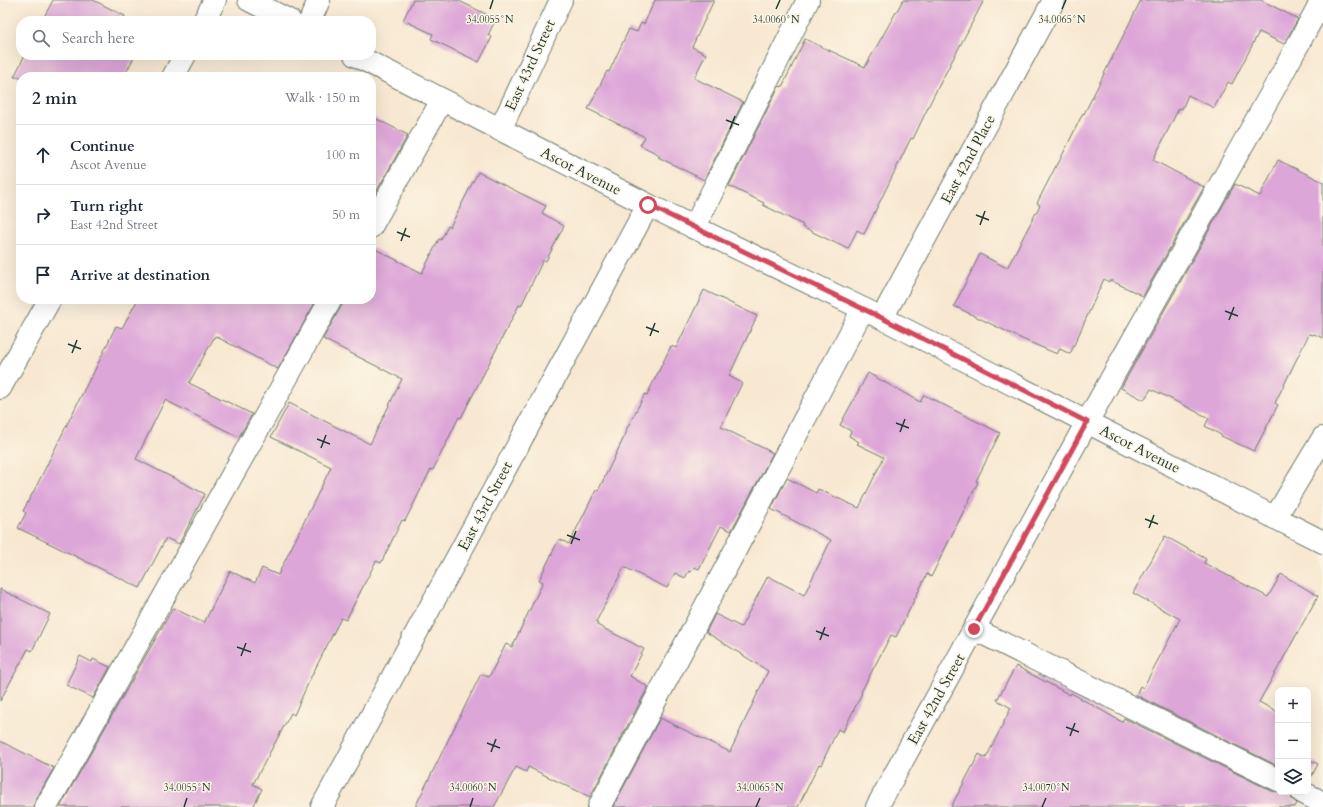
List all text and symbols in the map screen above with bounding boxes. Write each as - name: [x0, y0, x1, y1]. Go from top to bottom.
- text: 34.0055°N: [467, 13, 514, 27]
- text: 34.0060°N: [753, 13, 800, 27]
- text: 34.0065°N: [1039, 13, 1086, 27]
- search box: [16, 16, 376, 60]
- street label: East 43rd Street: [500, 16, 560, 114]
- icon: search: [30, 27, 52, 49]
- text: Search here: [62, 28, 135, 48]
- text: 2 min: [32, 87, 77, 110]
- text: Walk · 150 m: [285, 89, 360, 107]
- street label: East 42nd Place: [936, 111, 1000, 207]
- text: Continue: [70, 136, 135, 156]
- street label: Ascot Avenue: [537, 142, 625, 200]
- icon: ahead: [32, 144, 54, 166]
- text: 100 m: [326, 146, 360, 164]
- text: Ascot Avenue: [70, 156, 146, 174]
- text: Turn right: [70, 196, 143, 216]
- route start: [639, 196, 657, 214]
- icon: right: [32, 204, 54, 226]
- text: 50 m: [332, 206, 360, 224]
- text: East 42nd Street: [70, 216, 158, 234]
- icon: arrive: [32, 264, 54, 286]
- text: Arrive at destination: [70, 265, 210, 285]
- street label: Ascot Avenue: [1096, 420, 1184, 478]
- street label: East 43rd Street: [453, 458, 517, 554]
- route end: [965, 620, 983, 638]
- street label: East 42nd Street: [903, 650, 969, 748]
- map controls: [1275, 687, 1311, 795]
- button: +: [1275, 687, 1311, 723]
- button: −: [1275, 723, 1311, 759]
- button: layers: [1275, 759, 1311, 795]
- text: 34.0055°N: [164, 781, 211, 795]
- text: 34.0060°N: [450, 781, 497, 795]
- text: 34.0065°N: [737, 781, 784, 795]
- text: 34.0070°N: [1023, 781, 1070, 795]

